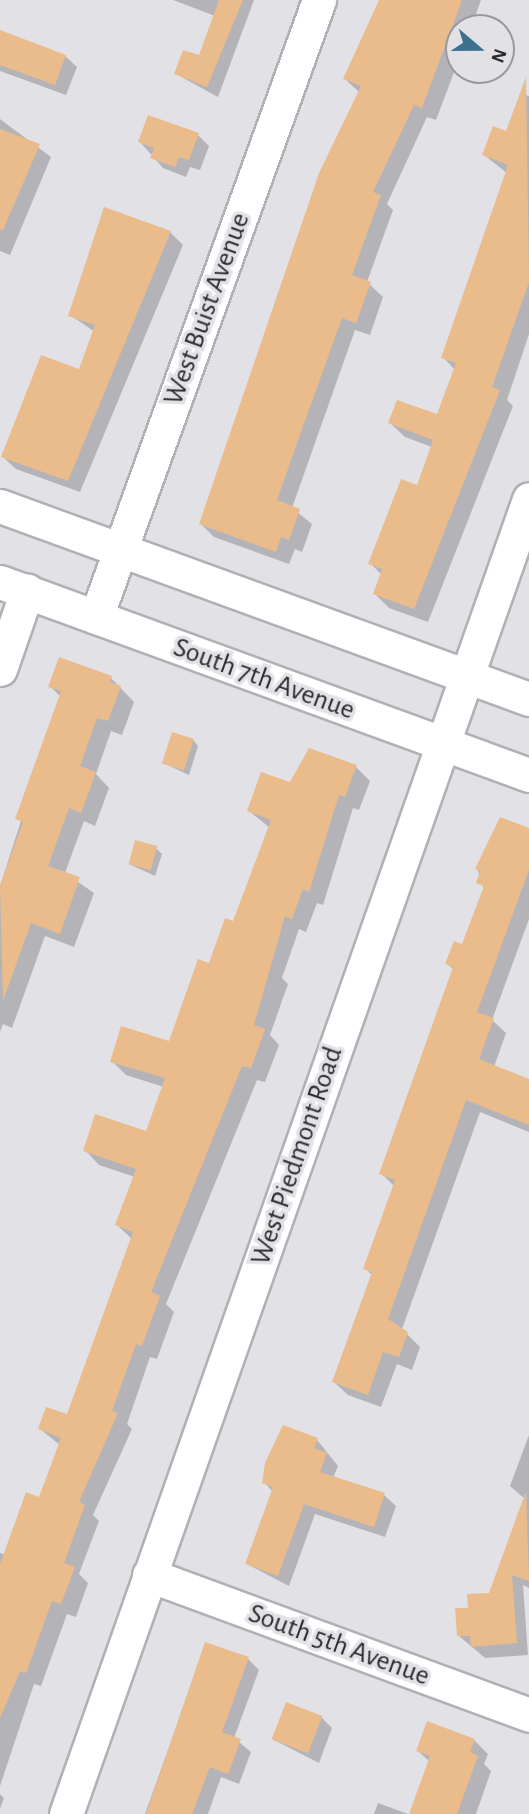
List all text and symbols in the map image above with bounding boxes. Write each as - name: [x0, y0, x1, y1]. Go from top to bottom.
- north arrow: [445, 14, 515, 84]
- text: N: [487, 46, 510, 65]
- street label: West Buist Avenue: [157, 208, 257, 410]
- street label: South 7th Avenue: [169, 631, 359, 727]
- street label: West Piedmont Road: [244, 1042, 350, 1270]
- street label: South 5th Avenue: [244, 1597, 434, 1693]

